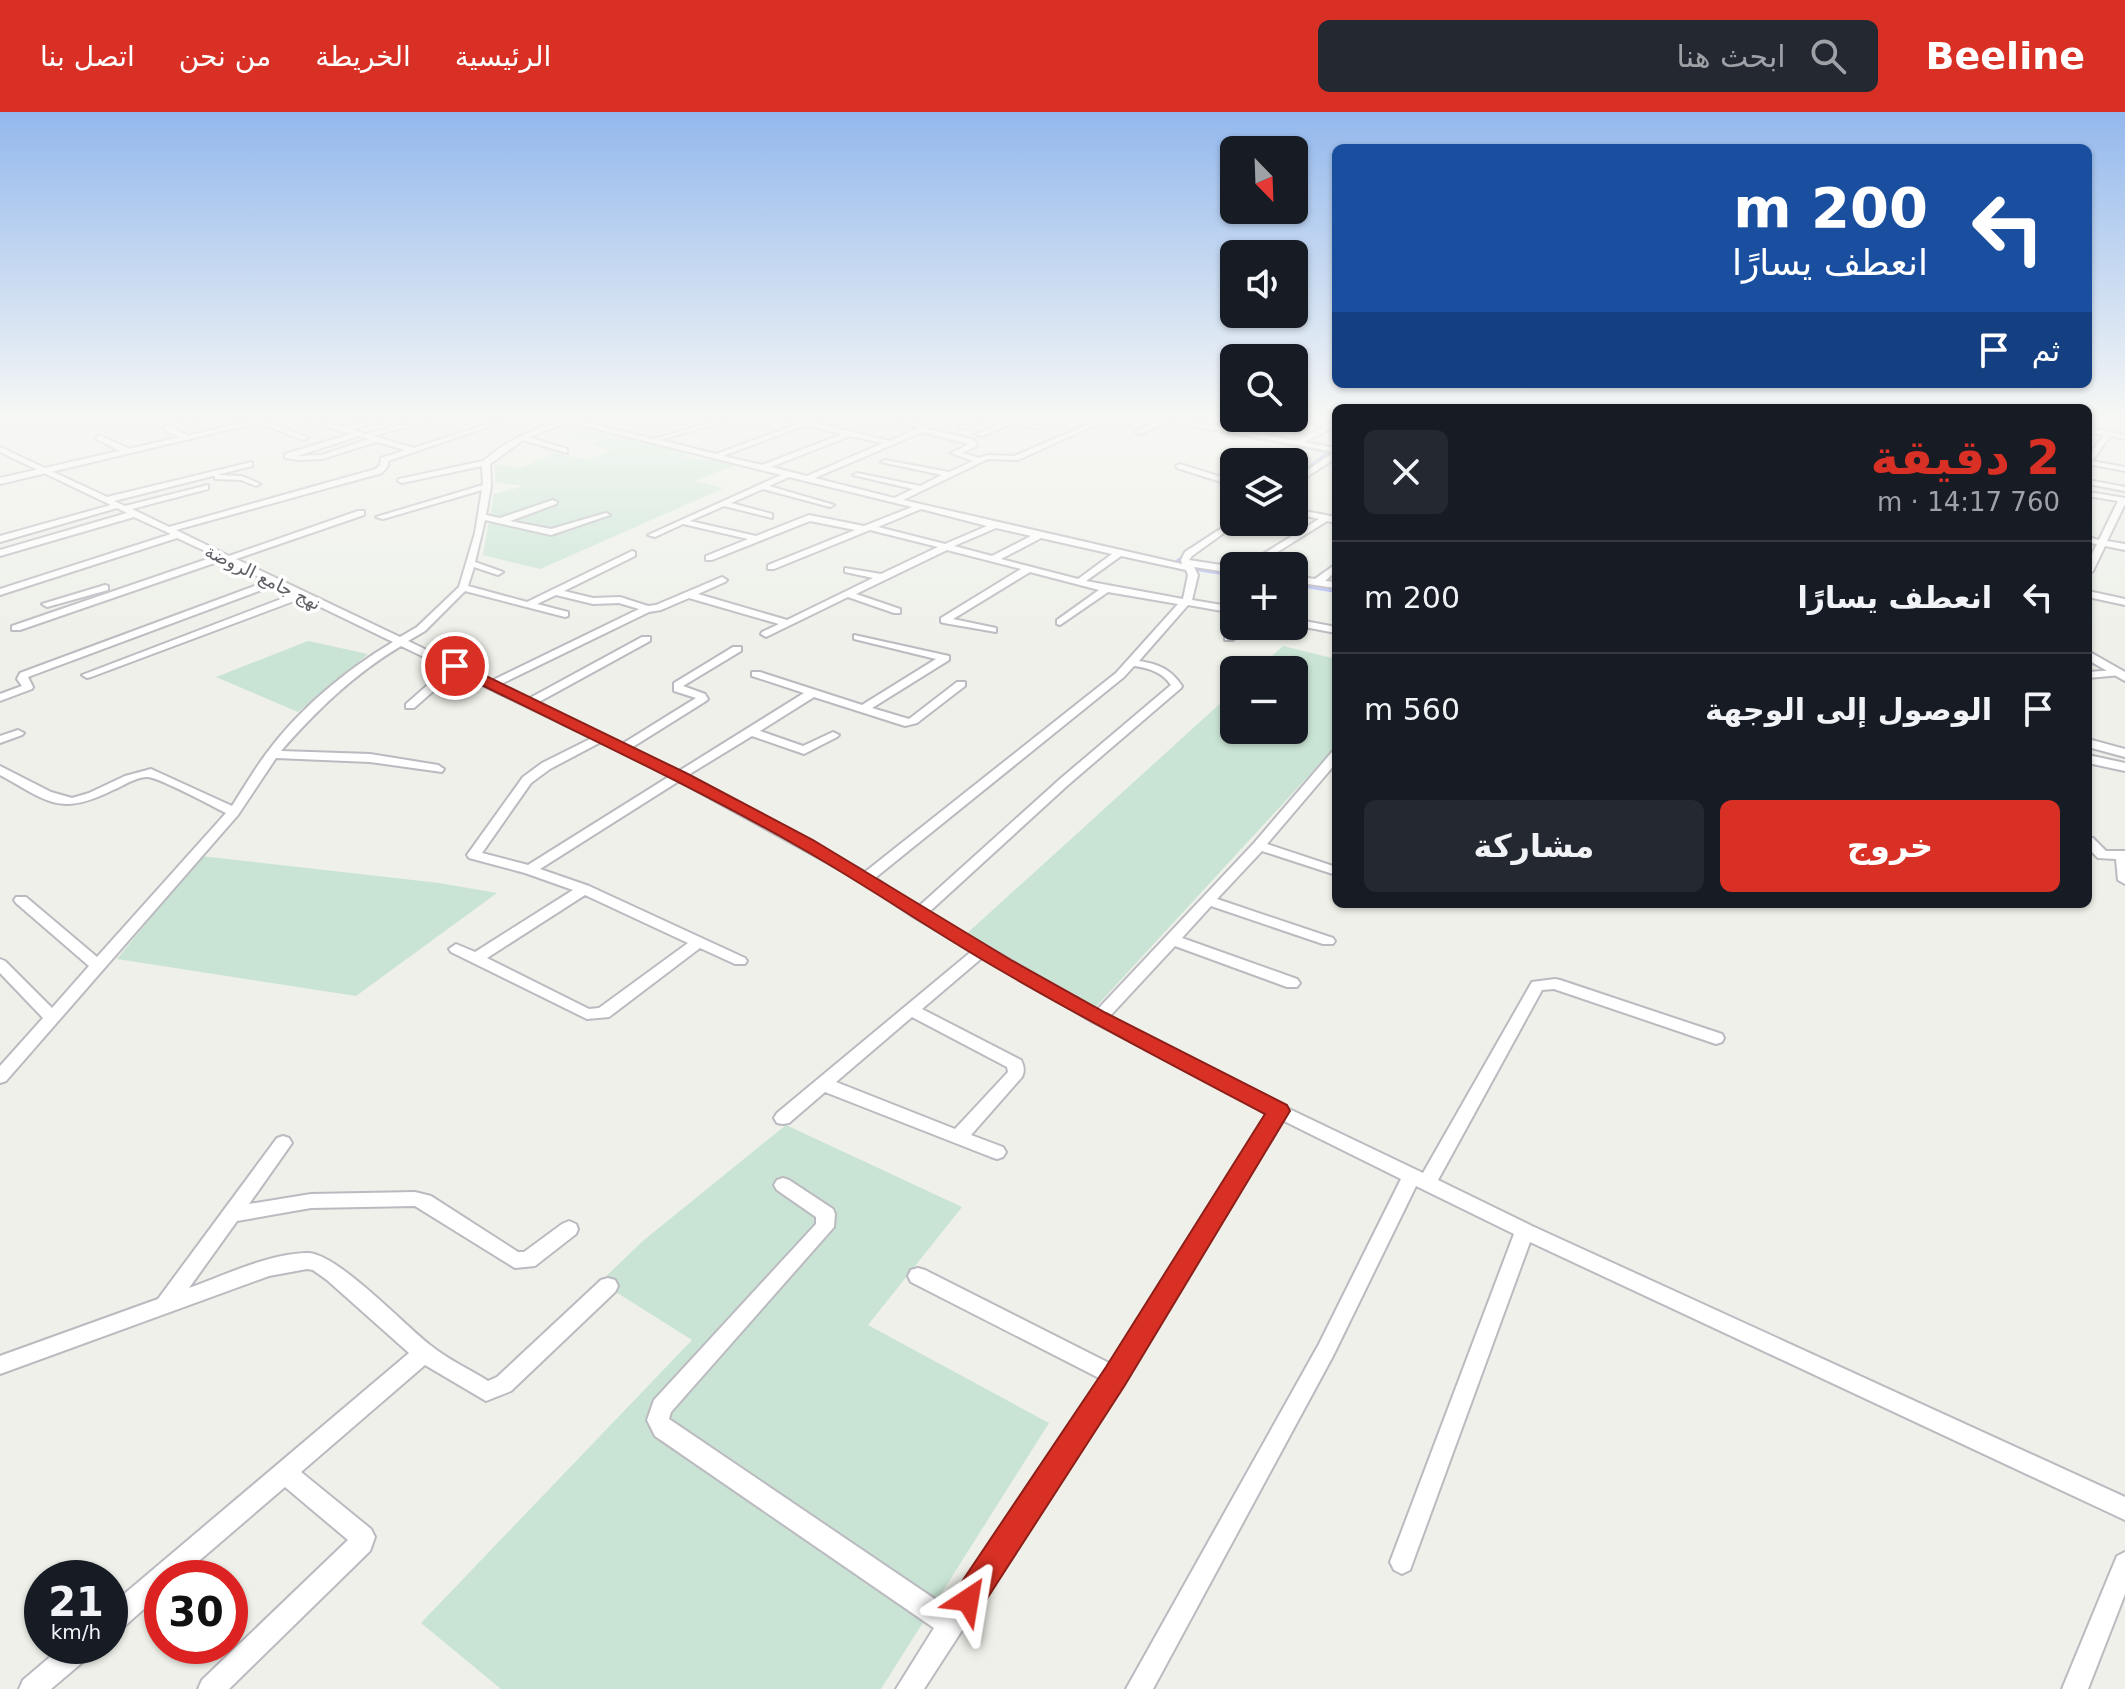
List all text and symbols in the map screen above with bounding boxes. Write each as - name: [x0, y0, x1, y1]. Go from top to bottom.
- search box: [1318, 20, 1878, 92]
- icon: search: [1806, 34, 1850, 78]
- text: Beeline: [1926, 34, 2085, 78]
- text: ابحث هنا: [1677, 39, 1786, 74]
- text: اتصل بنا: [40, 40, 135, 73]
- text: من نحن: [179, 40, 271, 73]
- text: الخريطة: [315, 40, 411, 73]
- text: الرئيسية: [455, 40, 551, 73]
- north arrow: [1220, 136, 1308, 224]
- map controls: [1220, 136, 1308, 744]
- text: 200 m: [1733, 175, 1928, 240]
- icon: left: [1956, 176, 2060, 280]
- button: sound: [1220, 240, 1308, 328]
- text: انعطف يسارًا: [1732, 242, 1928, 283]
- icon: arrive: [1972, 328, 2016, 372]
- text: ثم: [2032, 333, 2060, 368]
- button: search: [1220, 344, 1308, 432]
- text: 2 دقيقة: [1871, 429, 2060, 485]
- button: close: [1364, 430, 1448, 514]
- button: layers: [1220, 448, 1308, 536]
- text: 760 m · 14:17: [1877, 487, 2060, 517]
- street label: نهج جامع الروضة: [201, 540, 324, 615]
- button: +: [1220, 552, 1308, 640]
- icon: left: [2016, 575, 2060, 619]
- text: 200 m: [1364, 580, 1460, 615]
- text: انعطف يسارًا: [1798, 580, 1992, 615]
- pin: [421, 632, 489, 700]
- icon: arrive: [433, 644, 477, 688]
- button: −: [1220, 656, 1308, 744]
- icon: arrive: [2016, 687, 2060, 731]
- text: 560 m: [1364, 692, 1460, 727]
- text: الوصول إلى الوجهة: [1705, 692, 1992, 727]
- button: مشاركة: [1364, 800, 1704, 892]
- button: خروج: [1720, 800, 2060, 892]
- position arrow: [926, 1558, 1010, 1642]
- speed limit sign: 30: [144, 1560, 248, 1664]
- text: 21: [48, 1579, 104, 1625]
- text: km/h: [51, 1620, 101, 1644]

